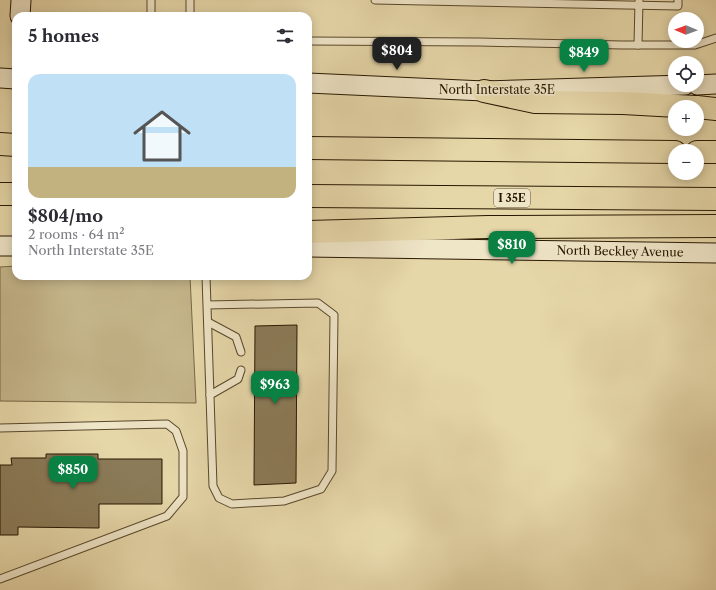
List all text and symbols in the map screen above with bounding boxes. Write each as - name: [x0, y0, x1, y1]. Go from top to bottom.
- north arrow: [668, 12, 704, 48]
- map controls: [668, 12, 704, 180]
- icon: filters: [274, 25, 296, 47]
- text: 5 homes: [28, 26, 99, 46]
- pin: $804: [373, 37, 421, 71]
- pin: $849: [560, 39, 608, 73]
- text: $804: [381, 42, 413, 58]
- text: $849: [569, 44, 599, 60]
- button: locate: [668, 56, 704, 92]
- street label: North Interstate 35E: [439, 82, 555, 97]
- icon: home: [126, 100, 198, 172]
- button: +: [668, 100, 704, 136]
- button: −: [668, 144, 704, 180]
- road number: I 35E: [494, 189, 530, 207]
- text: $804/mo: [28, 206, 103, 226]
- text: 2 rooms · 64 m²: [28, 226, 125, 242]
- pin: $810: [488, 231, 536, 265]
- text: $810: [497, 236, 527, 252]
- text: North Interstate 35E: [28, 242, 154, 258]
- street label: North Beckley Avenue: [556, 242, 684, 260]
- pin: $963: [251, 371, 299, 405]
- text: $963: [260, 376, 290, 392]
- pin: $850: [49, 456, 97, 490]
- text: $850: [58, 461, 88, 477]

